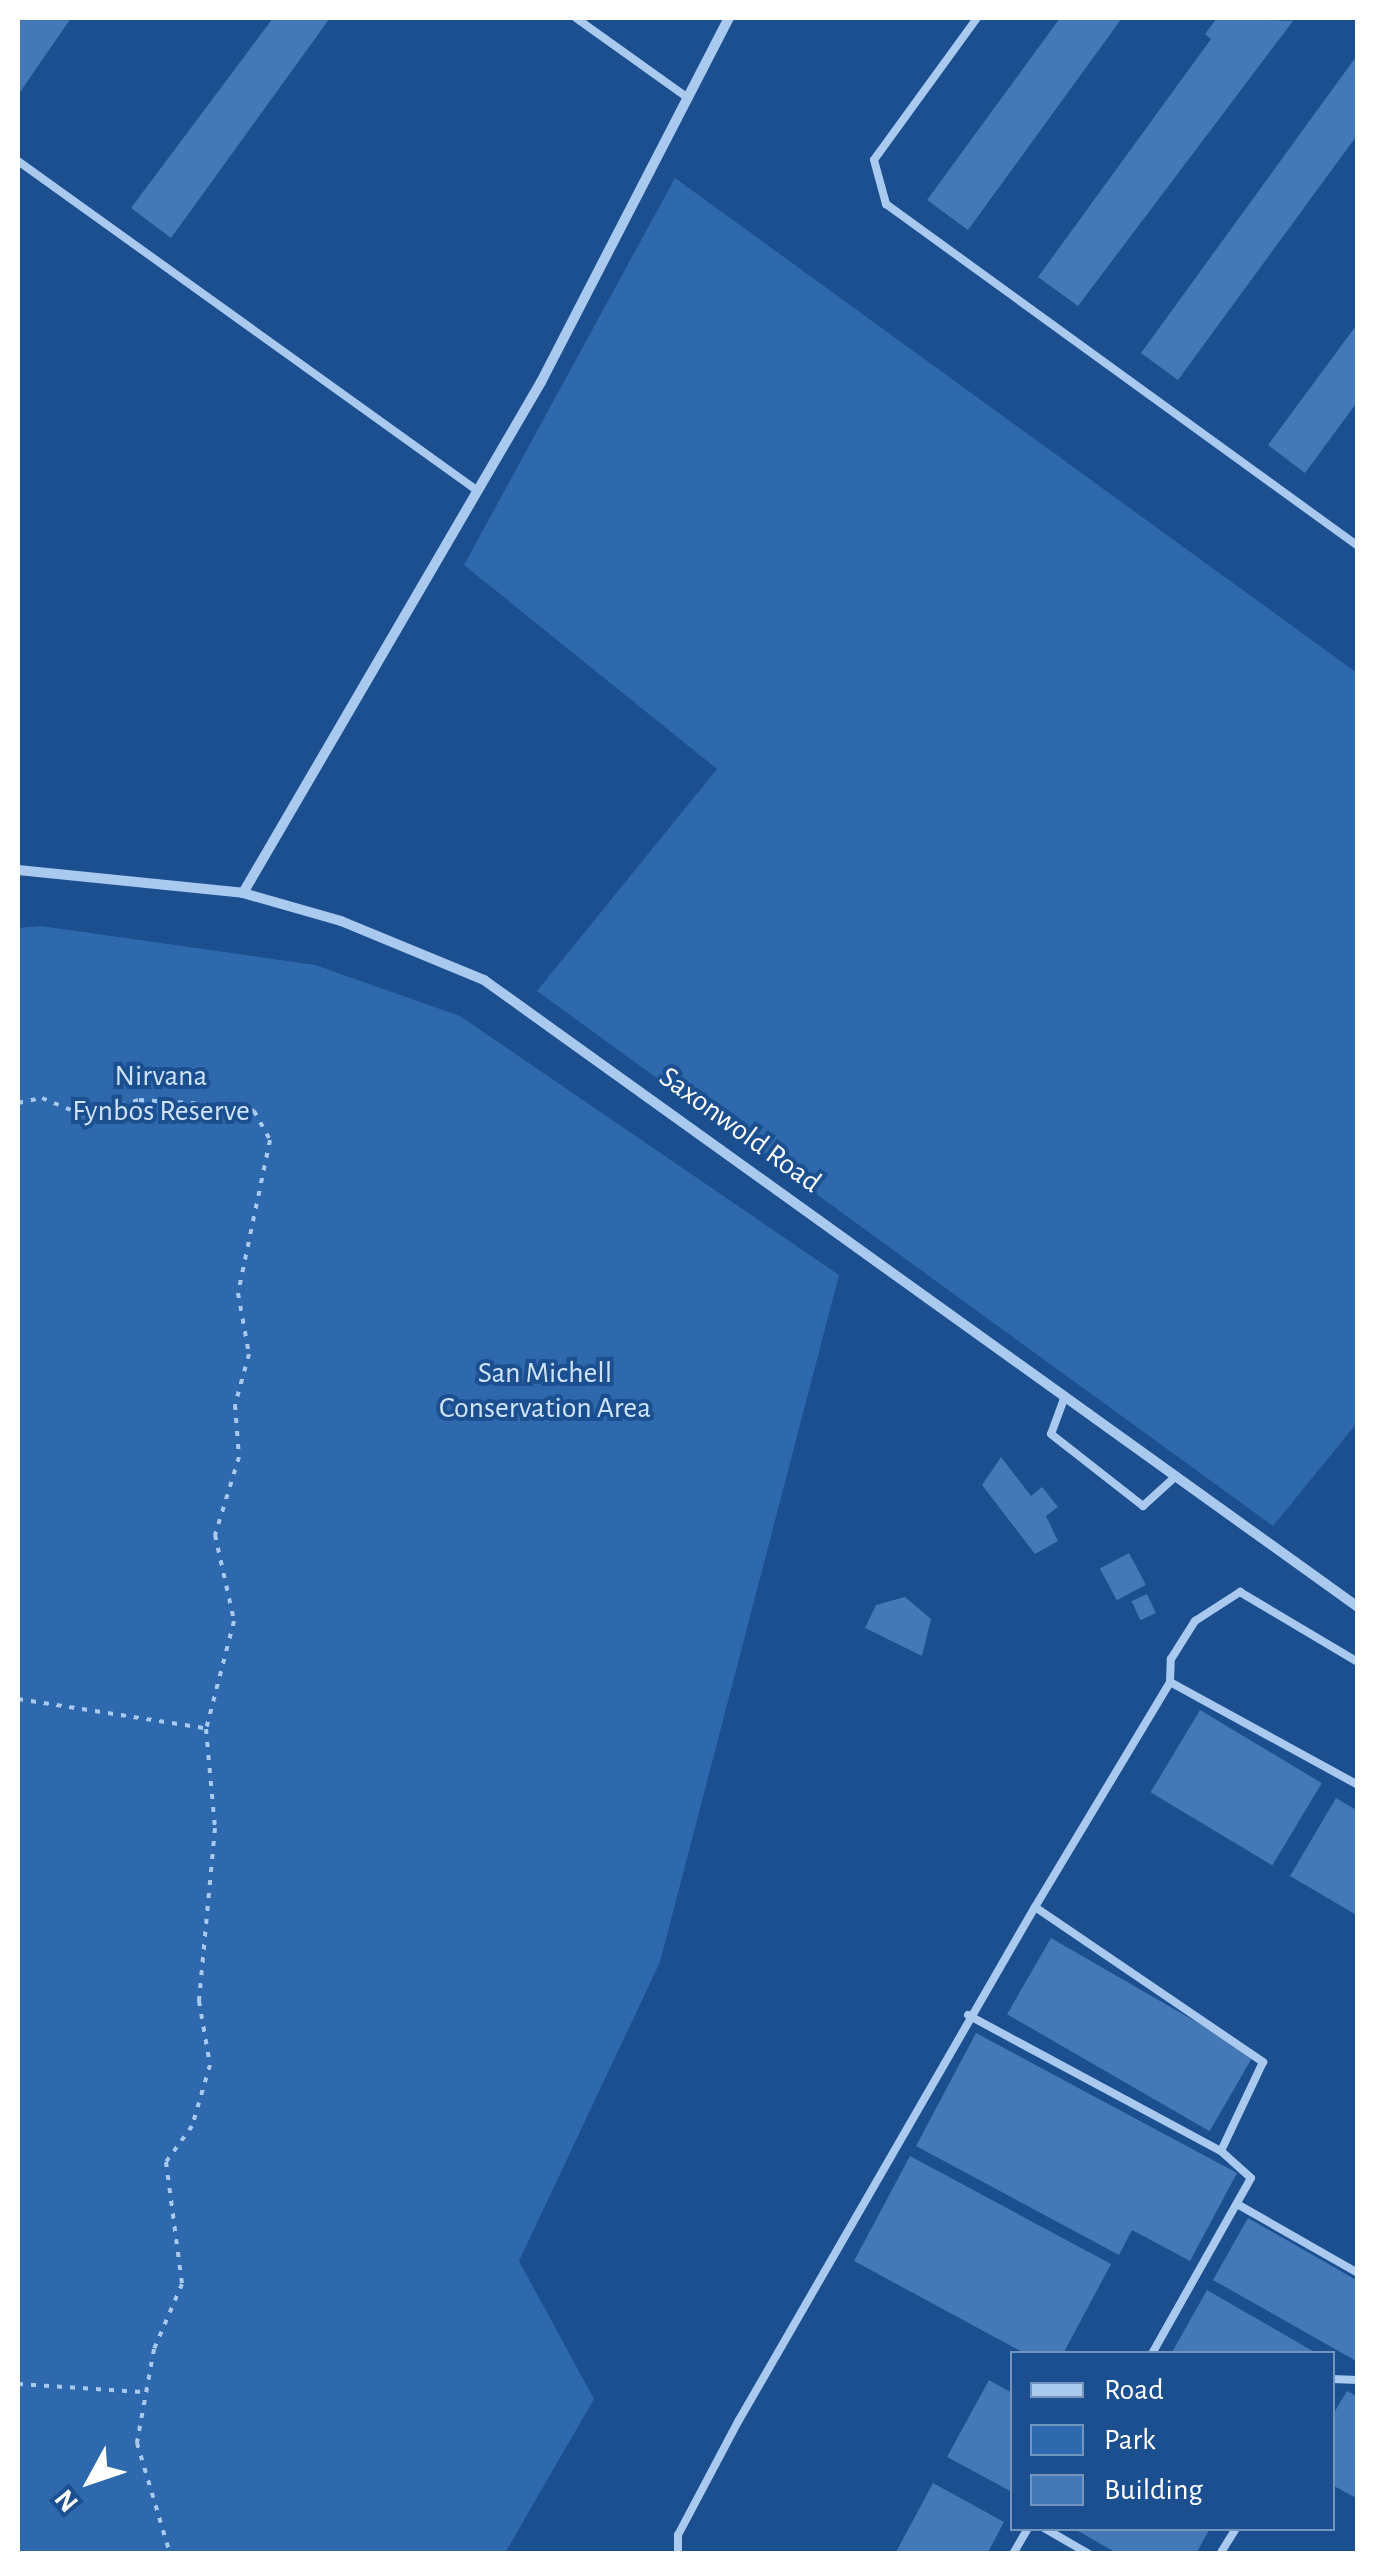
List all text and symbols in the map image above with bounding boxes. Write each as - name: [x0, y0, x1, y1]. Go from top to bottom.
- park label: Nirvana Fynbos Reserve: [72, 1058, 250, 1128]
- street label: Saxonwold Road: [652, 1059, 828, 1201]
- park label: San Michell Conservation Area: [439, 1355, 651, 1426]
- legend: [1010, 2351, 1335, 2531]
- text: Road: [1104, 2375, 1164, 2405]
- text: Park: [1104, 2425, 1156, 2455]
- north arrow: [40, 2431, 140, 2531]
- text: Building: [1104, 2475, 1203, 2505]
- text: N: [50, 2484, 84, 2517]

